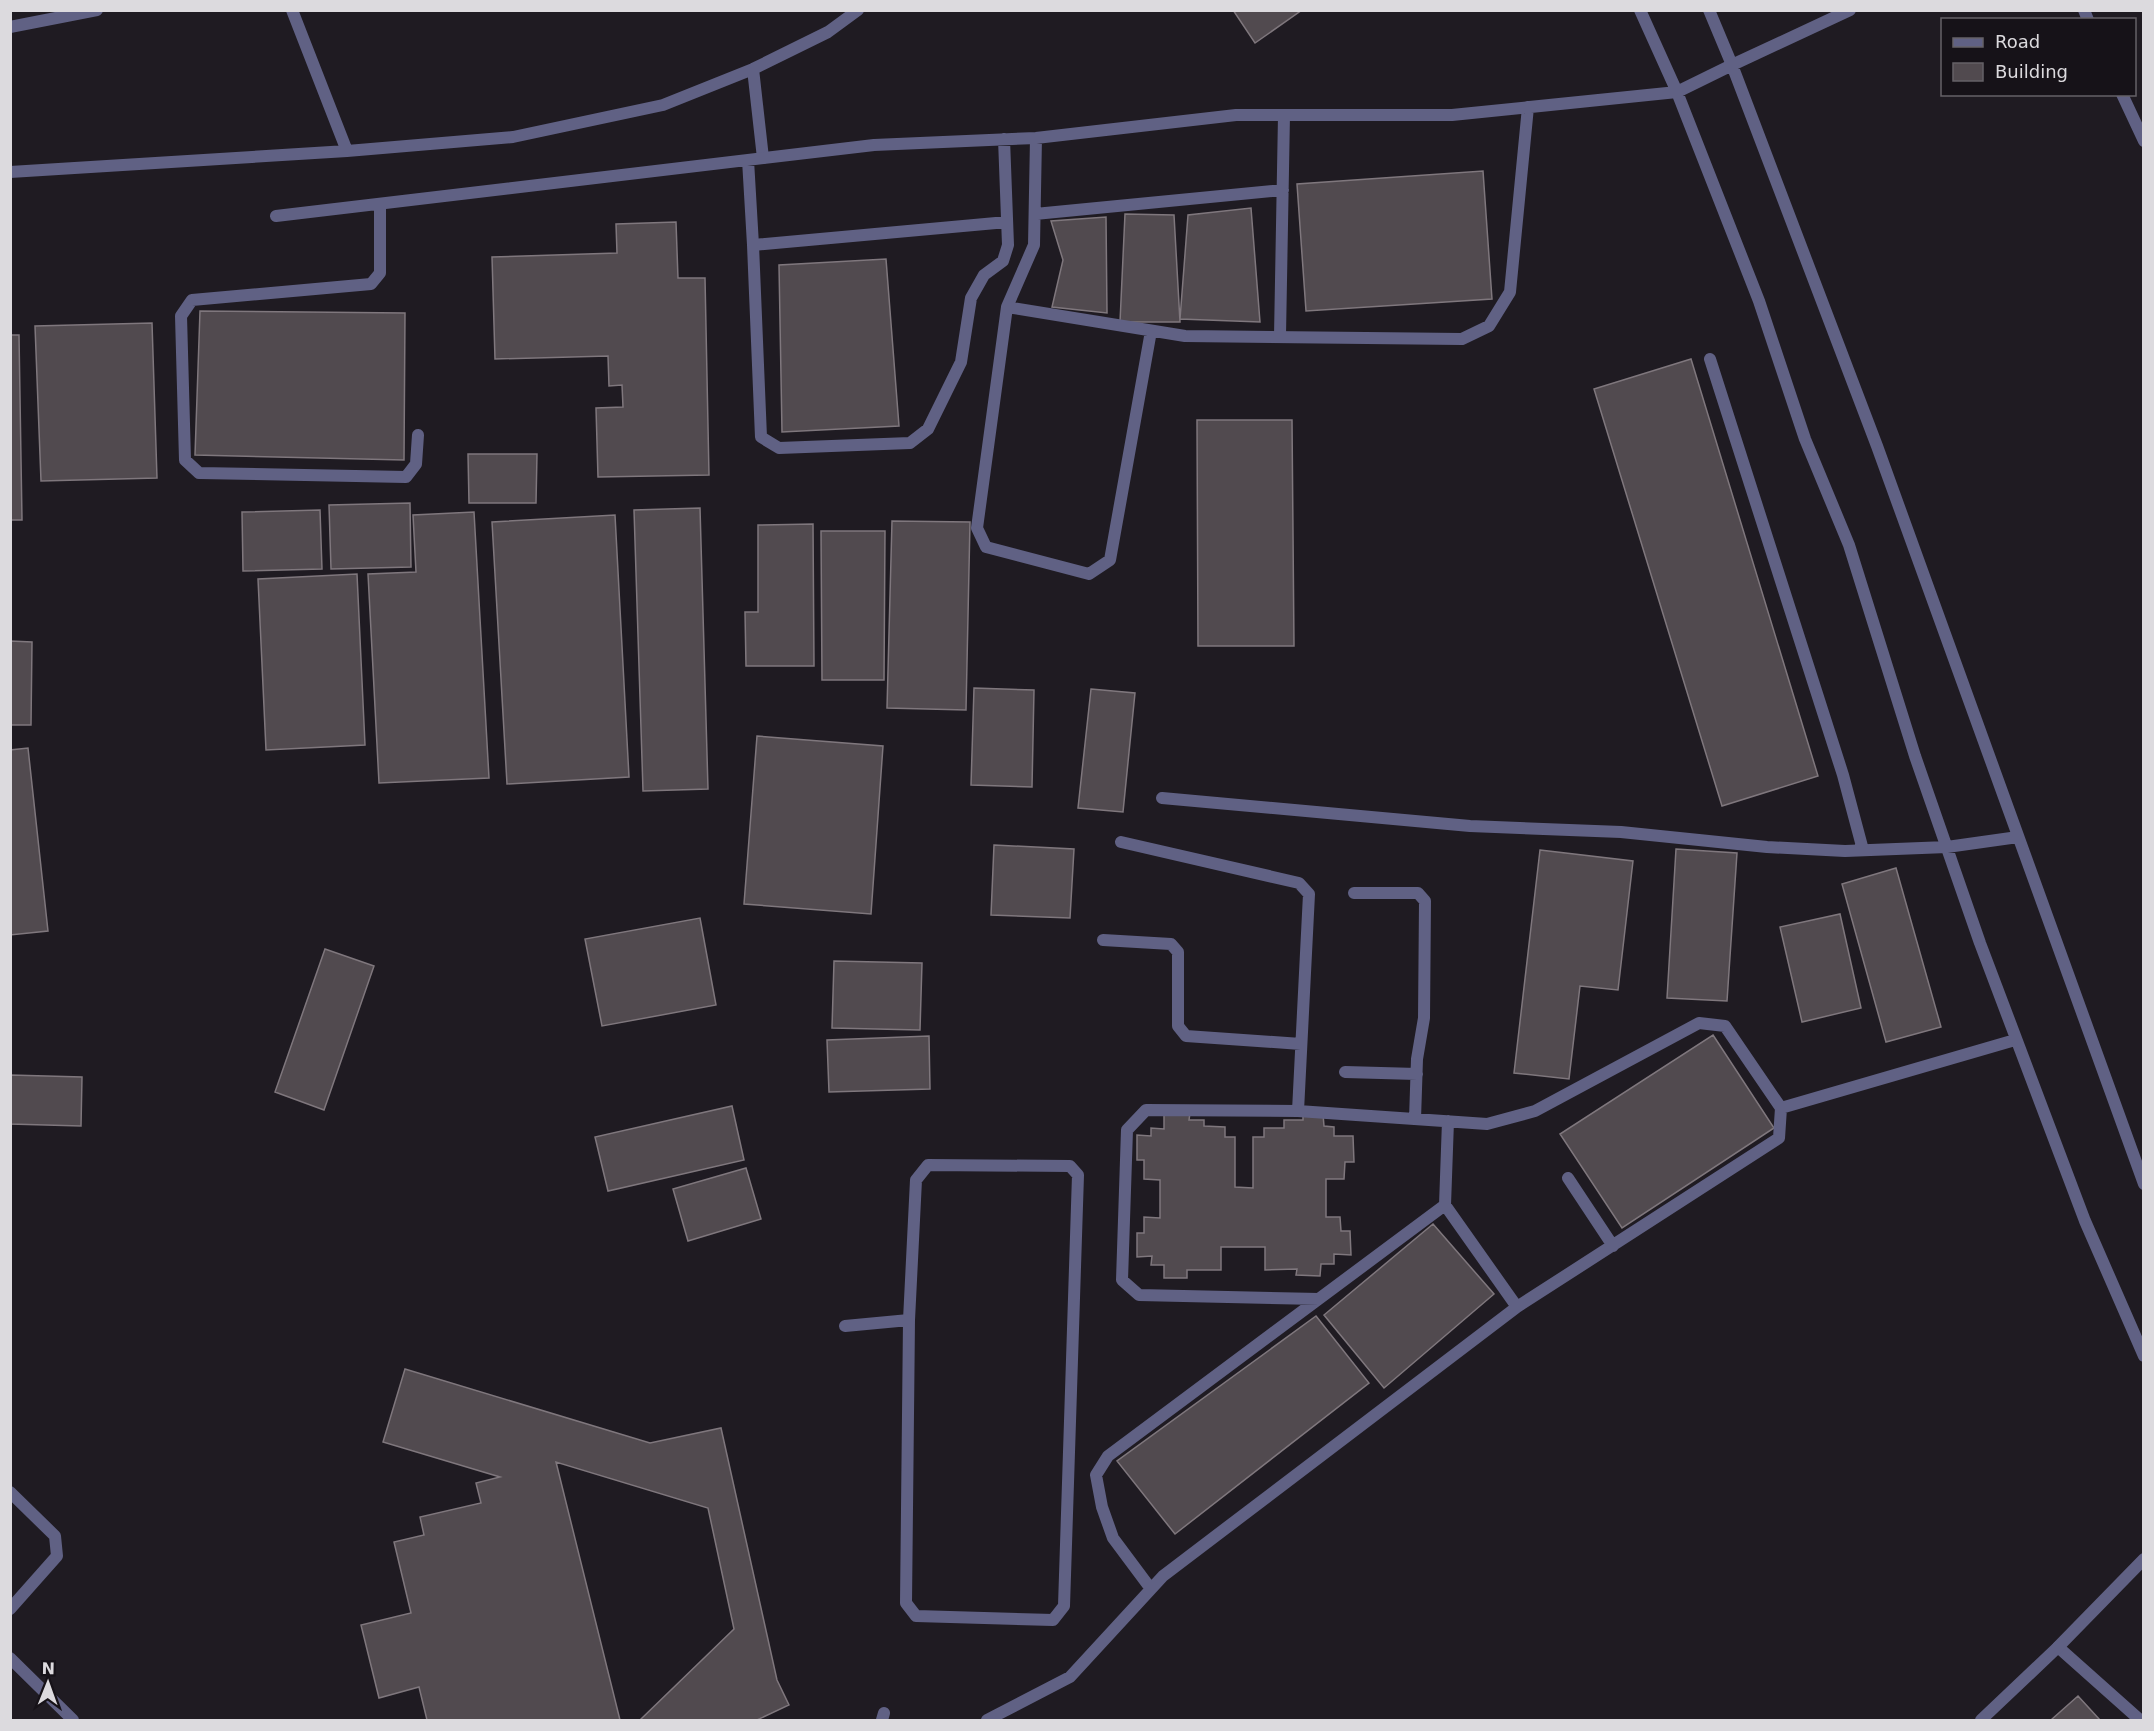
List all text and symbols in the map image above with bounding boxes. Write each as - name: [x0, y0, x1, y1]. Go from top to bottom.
- legend: [1941, 18, 2136, 96]
- text: Road: [1995, 31, 2040, 52]
- text: Building: [1995, 61, 2068, 82]
- north arrow: [18, 1653, 78, 1713]
- text: N: [41, 1659, 55, 1678]

